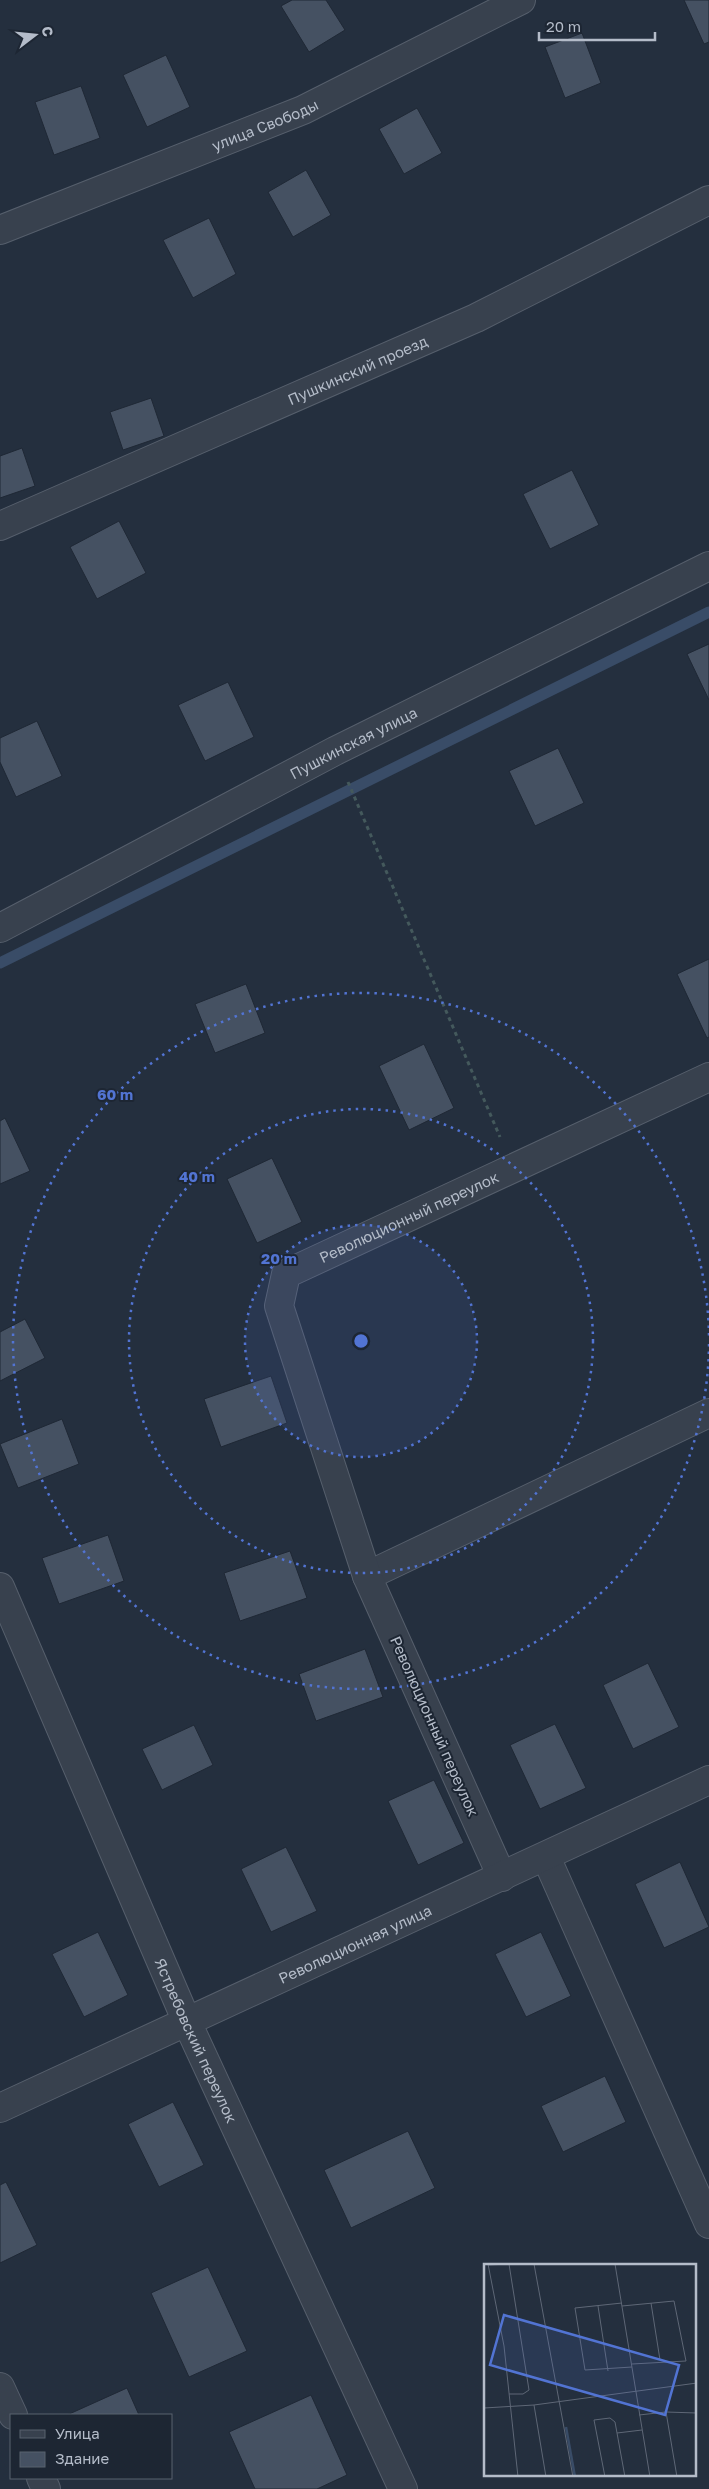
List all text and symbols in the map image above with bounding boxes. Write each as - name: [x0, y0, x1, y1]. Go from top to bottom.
- north arrow: [10, 10, 60, 60]
- scale bar: [539, 10, 655, 42]
- text: 20 m: [546, 17, 581, 35]
- text: С: [38, 24, 58, 38]
- street label: улица Свободы: [209, 95, 321, 154]
- street label: Пушкинский проезд: [285, 331, 430, 408]
- street label: Пушкинская улица: [287, 703, 420, 782]
- text: 60 m: [97, 1085, 133, 1103]
- text: 40 m: [179, 1167, 215, 1185]
- street label: Революционный переулок: [316, 1167, 502, 1266]
- text: 20 m: [261, 1249, 297, 1267]
- centre of rings: [352, 1332, 370, 1350]
- street label: Революционный переулок: [387, 1633, 483, 1819]
- street label: Революционная улица: [275, 1901, 434, 1987]
- street label: Ястребовский переулок: [151, 1955, 242, 2126]
- inset map: [484, 2264, 696, 2476]
- legend: [10, 2414, 172, 2479]
- text: Улица: [55, 2424, 100, 2442]
- text: Здание: [55, 2449, 109, 2467]

